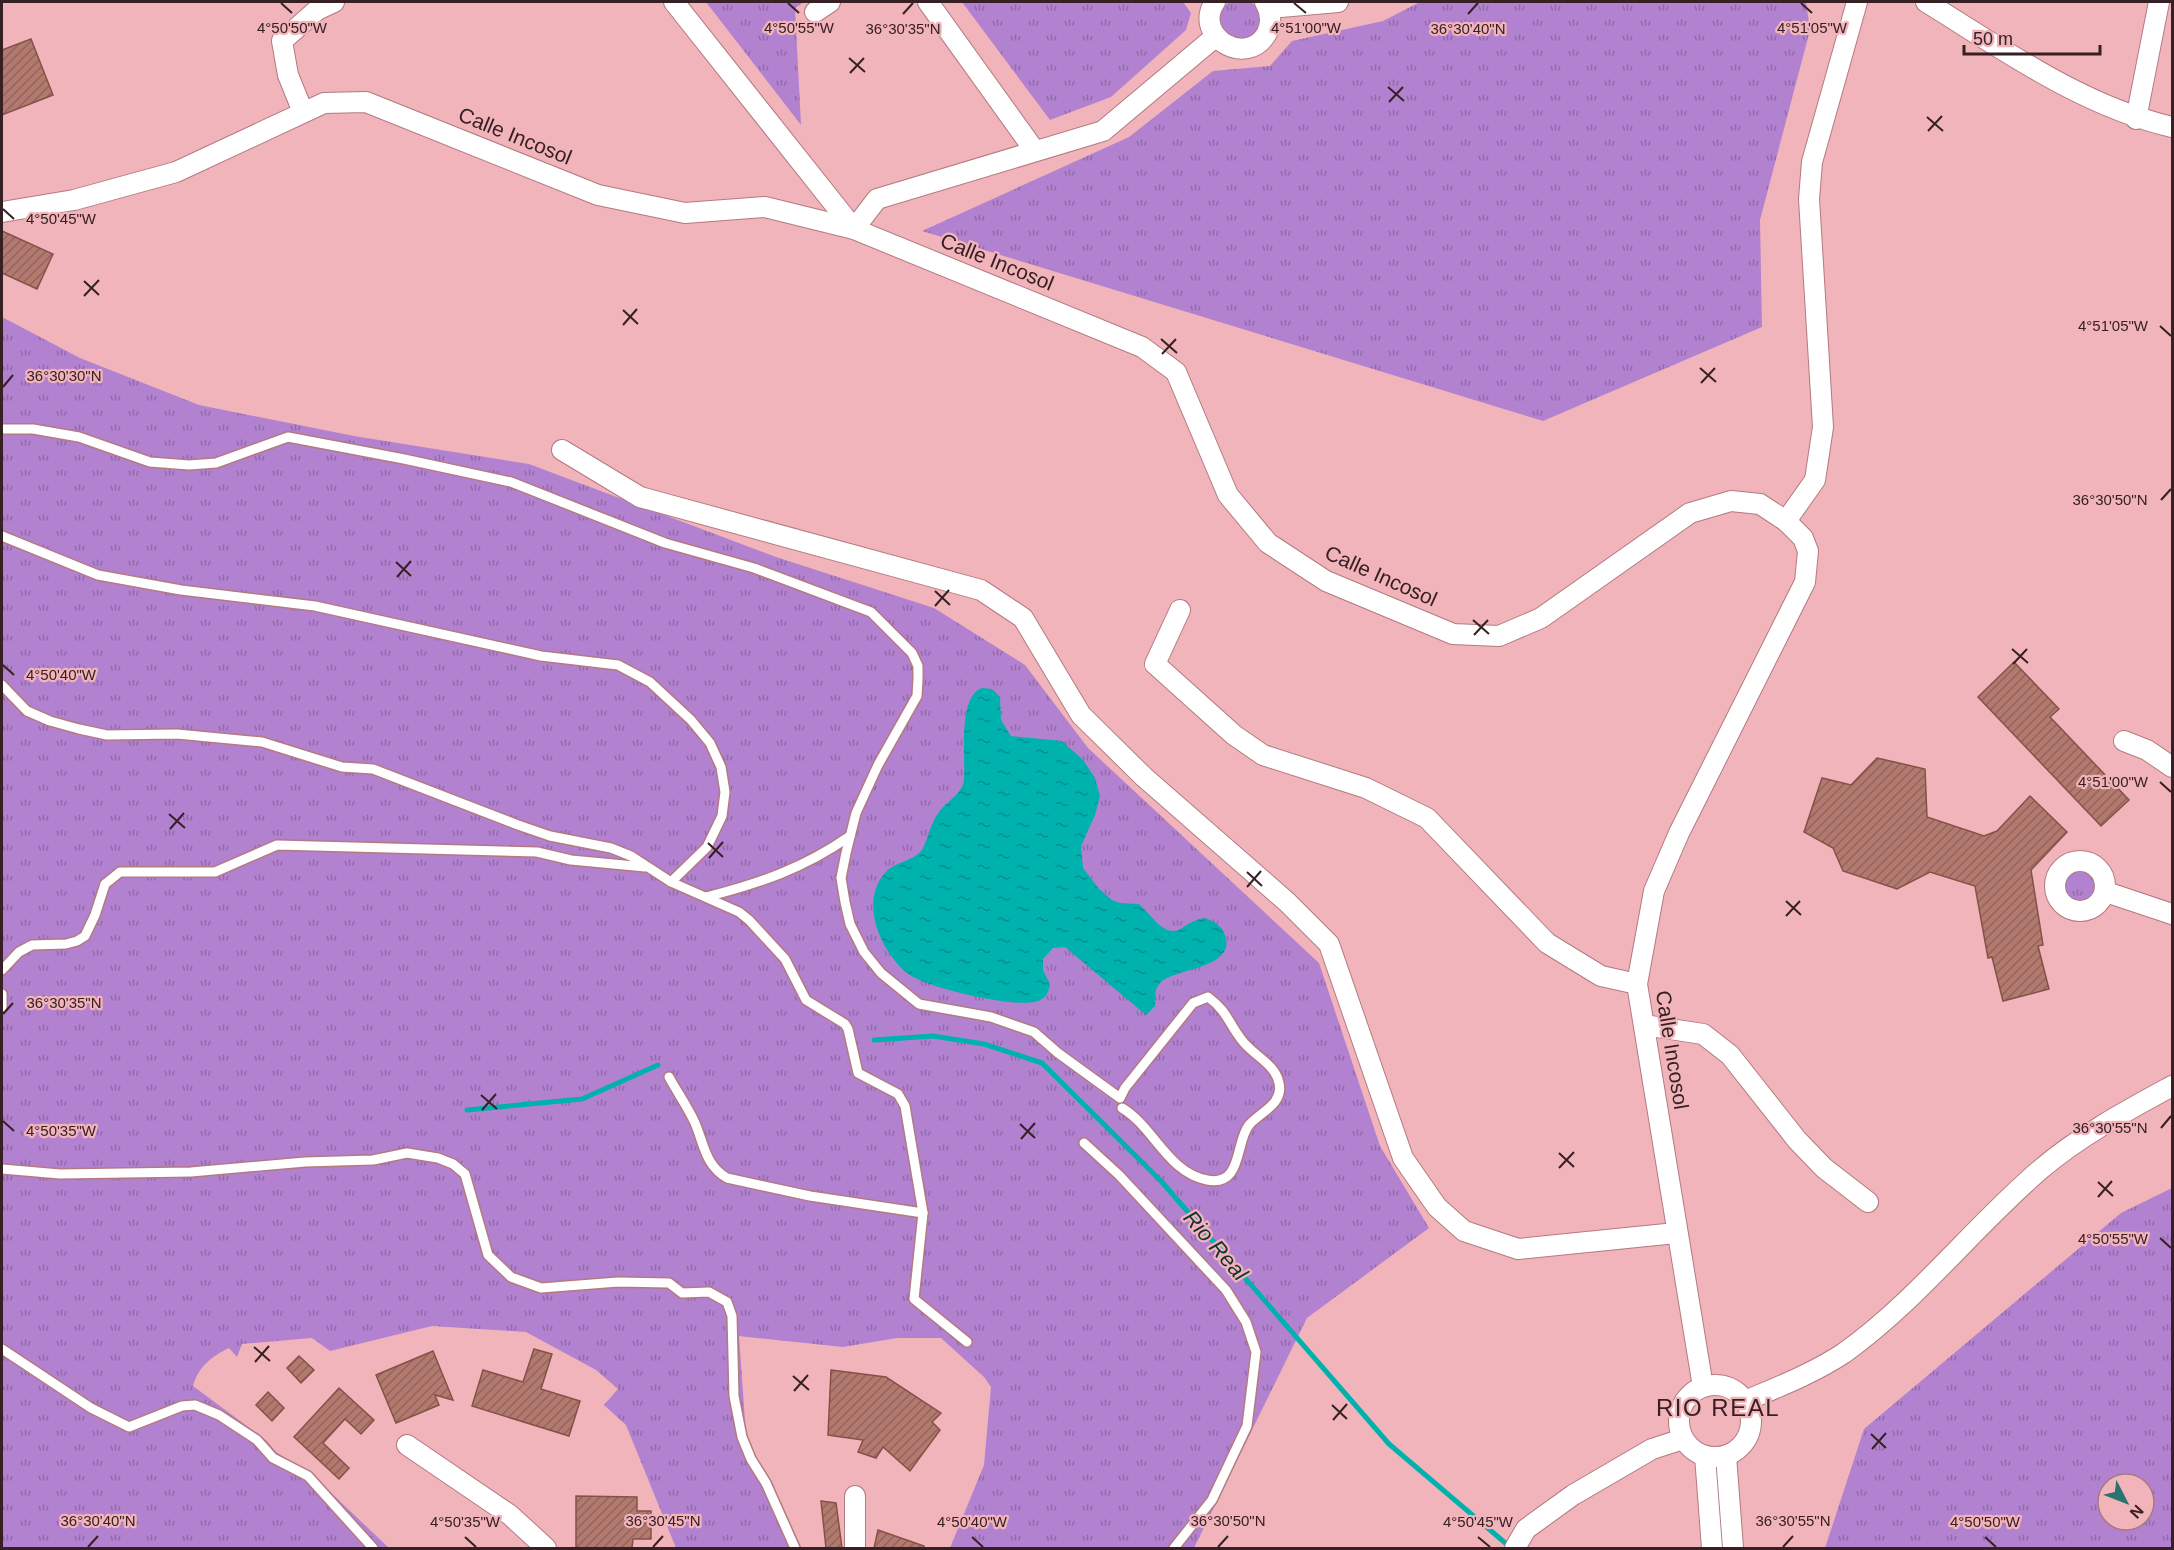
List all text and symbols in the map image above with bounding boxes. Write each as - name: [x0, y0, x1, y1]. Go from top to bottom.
- scale bar: [1964, 18, 2100, 56]
- text: 4°50'50"W: [257, 19, 328, 36]
- text: 4°50'55"W: [764, 19, 835, 36]
- text: 4°51'00"W: [1271, 19, 1342, 36]
- text: 4°51'05"W: [1777, 19, 1848, 36]
- text: 36°30'35"N: [865, 20, 941, 37]
- text: 36°30'40"N: [1430, 20, 1506, 37]
- text: 50 m: [1973, 29, 2013, 49]
- street label: Calle Incosol: [455, 102, 575, 169]
- text: 4°50'45"W: [26, 210, 97, 227]
- street label: Calle Incosol: [937, 228, 1057, 295]
- text: 4°51'05"W: [2078, 317, 2149, 334]
- text: 36°30'30"N: [26, 367, 102, 384]
- text: 36°30'50"N: [2072, 491, 2148, 508]
- street label: Calle Incosol: [1322, 541, 1441, 611]
- text: 4°50'40"W: [26, 666, 97, 683]
- text: 4°51'00"W: [2078, 773, 2149, 790]
- street label: Calle Incosol: [1652, 989, 1693, 1111]
- text: 36°30'35"N: [26, 994, 102, 1011]
- text: 36°30'55"N: [2072, 1119, 2148, 1136]
- text: 4°50'35"W: [26, 1122, 97, 1139]
- water label: Rio Real: [1179, 1205, 1253, 1286]
- text: 4°50'55"W: [2078, 1230, 2149, 1247]
- district label: RIO REAL: [1656, 1394, 1780, 1421]
- north arrow: [2096, 1472, 2156, 1532]
- text: N: [2127, 1502, 2147, 1522]
- text: 36°30'40"N: [60, 1512, 136, 1529]
- text: 36°30'45"N: [625, 1512, 701, 1529]
- text: 36°30'50"N: [1190, 1512, 1266, 1529]
- text: 36°30'55"N: [1755, 1512, 1831, 1529]
- text: 4°50'35"W: [430, 1513, 501, 1530]
- text: 4°50'40"W: [937, 1513, 1008, 1530]
- text: 4°50'45"W: [1443, 1513, 1514, 1530]
- text: 4°50'50"W: [1950, 1513, 2021, 1530]

